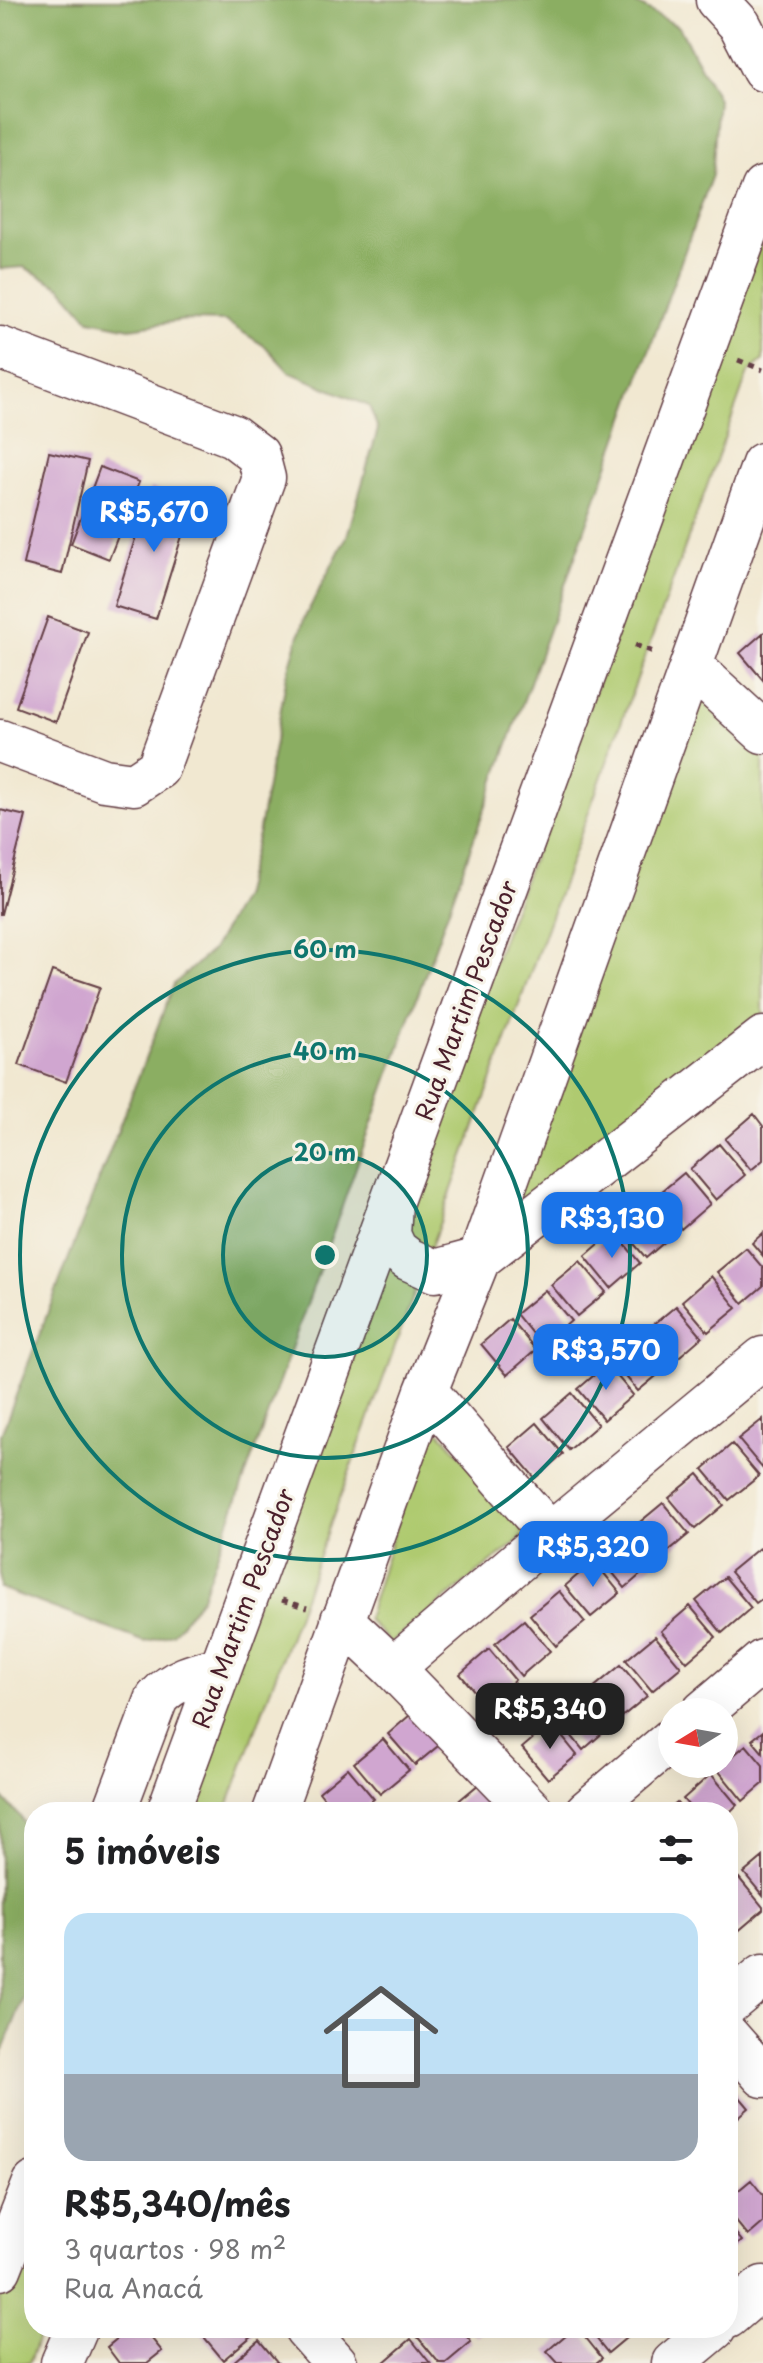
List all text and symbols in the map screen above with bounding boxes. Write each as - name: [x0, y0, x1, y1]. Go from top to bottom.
- pin: R$5,670: [80, 486, 228, 554]
- text: R$5,670: [99, 492, 209, 531]
- street label: Rua Martim Pescador: [405, 875, 525, 1125]
- text: 60 m: [293, 930, 357, 966]
- text: 40 m: [293, 1032, 357, 1068]
- text: 20 m: [294, 1133, 356, 1169]
- pin: R$3,130: [538, 1192, 686, 1260]
- text: R$3,130: [560, 1198, 665, 1237]
- centre of rings: [311, 1241, 339, 1269]
- pin: R$3,570: [532, 1324, 680, 1392]
- text: R$3,570: [551, 1330, 661, 1369]
- street label: Rua Martim Pescador: [182, 1483, 302, 1733]
- pin: R$5,320: [519, 1521, 667, 1589]
- text: R$5,320: [537, 1527, 649, 1566]
- pin: R$5,340: [476, 1683, 624, 1751]
- text: R$5,340: [493, 1689, 607, 1728]
- north arrow: [658, 1698, 738, 1778]
- map controls: [658, 1698, 738, 1778]
- text: 5 imóveis: [64, 1824, 220, 1876]
- icon: filters: [654, 1828, 698, 1872]
- icon: home: [309, 1965, 453, 2109]
- text: R$5,340/mês: [64, 2177, 291, 2229]
- text: 3 quartos · 98 m²: [64, 2229, 286, 2268]
- text: Rua Anacá: [64, 2268, 203, 2307]

